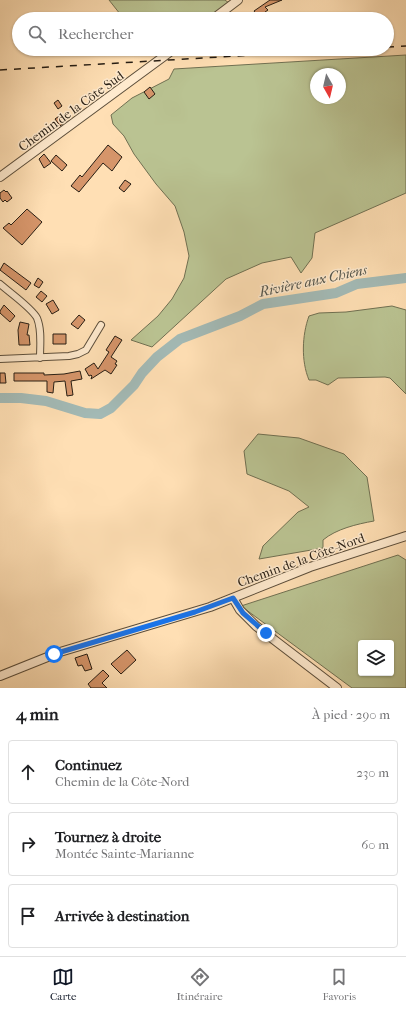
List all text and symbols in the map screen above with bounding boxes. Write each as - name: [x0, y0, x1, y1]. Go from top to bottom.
- search box: [12, 12, 394, 56]
- icon: search: [26, 23, 48, 45]
- text: Rechercher: [58, 25, 133, 43]
- street label: Chemin de la Côte Sud: [16, 67, 127, 154]
- north arrow: [310, 68, 346, 104]
- water label: Rivière aux Chiens: [256, 261, 369, 301]
- street label: Chemin de la Côte-Nord: [235, 530, 368, 590]
- route end: [257, 624, 275, 642]
- map controls: [358, 640, 394, 676]
- button: layers: [358, 640, 394, 676]
- route start: [45, 645, 63, 663]
- text: 4 min: [16, 704, 59, 724]
- text: À pied · 290 m: [312, 707, 390, 722]
- text: Continuez: [55, 756, 122, 774]
- icon: ahead: [17, 761, 39, 783]
- text: 230 m: [356, 765, 389, 780]
- text: Chemin de la Côte-Nord: [55, 774, 189, 789]
- text: Tournez à droite: [55, 828, 161, 846]
- icon: right: [17, 833, 39, 855]
- text: 60 m: [361, 837, 389, 852]
- text: Montée Sainte-Marianne: [55, 846, 194, 861]
- icon: arrive: [17, 905, 39, 927]
- text: Arrivée à destination: [55, 907, 190, 925]
- tab: Carte: [50, 966, 77, 1003]
- tab: Itinéraire: [176, 966, 223, 1003]
- tab: Favoris: [323, 966, 356, 1003]

